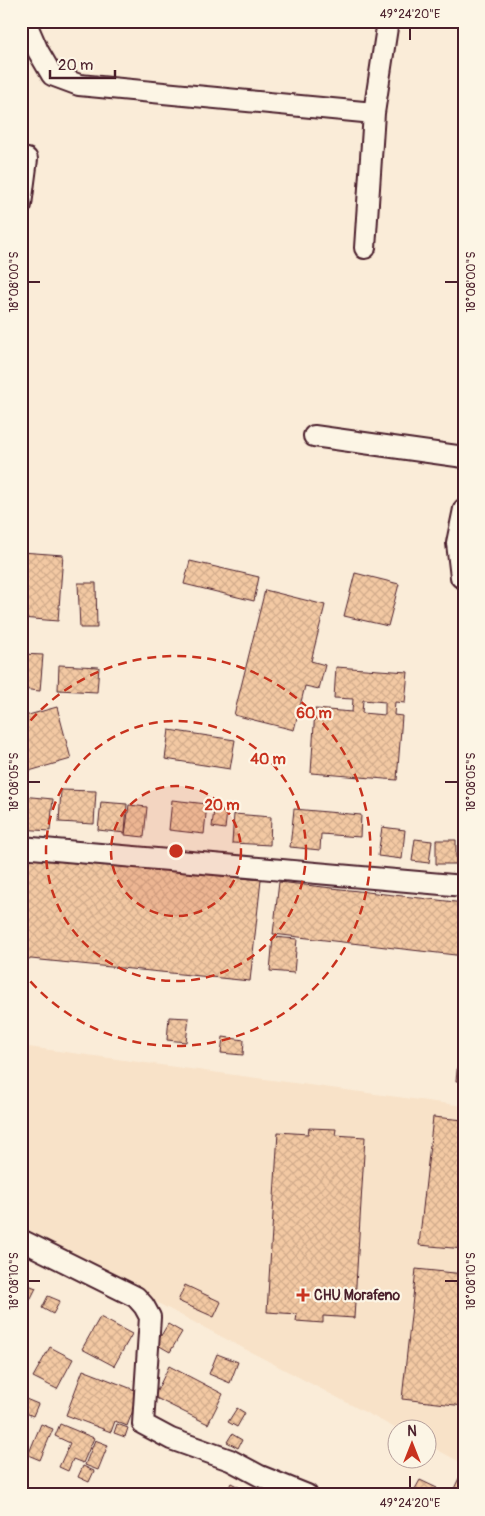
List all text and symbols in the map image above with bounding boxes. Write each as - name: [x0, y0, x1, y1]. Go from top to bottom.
- text: 49°24'20"E: [380, 7, 440, 22]
- scale bar: [50, 48, 115, 80]
- text: 20 m: [58, 56, 93, 75]
- text: 18°08'00"S: [7, 252, 22, 312]
- text: 18°08'00"S: [464, 252, 479, 312]
- text: 60 m: [296, 704, 332, 723]
- text: 40 m: [250, 750, 286, 769]
- text: 18°08'05"S: [7, 752, 22, 812]
- text: 18°08'05"S: [464, 752, 479, 812]
- text: 20 m: [204, 796, 240, 815]
- centre of rings: [167, 842, 185, 860]
- text: 18°08'10"S: [7, 1252, 22, 1310]
- text: 18°08'10"S: [464, 1252, 479, 1310]
- place label: CHU Morafeno: [314, 1287, 401, 1304]
- marker: CHU Morafeno: [296, 1288, 310, 1302]
- north arrow: [388, 1418, 438, 1468]
- text: N: [407, 1423, 417, 1440]
- text: 49°24'20"E: [380, 1496, 440, 1511]

